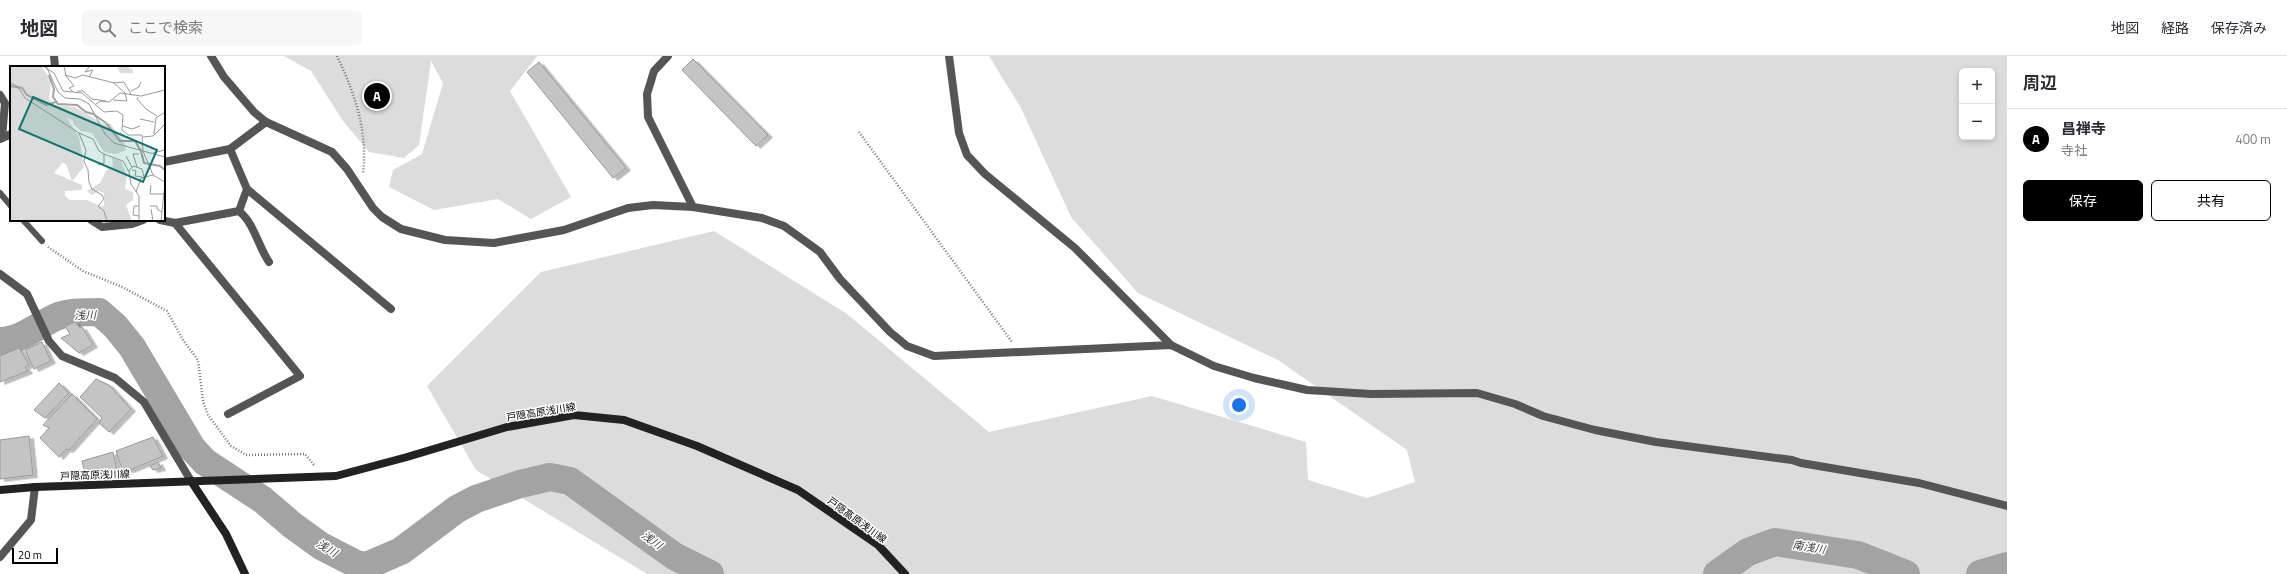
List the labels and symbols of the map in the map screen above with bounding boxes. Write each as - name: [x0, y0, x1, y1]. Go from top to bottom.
- inset map: [10, 66, 165, 221]
- pin: A: [364, 81, 390, 111]
- water label: 浅川: [74, 307, 97, 323]
- your location: [1229, 395, 1249, 415]
- street label: 戸隠高原浅川線: [505, 399, 577, 425]
- street label: 戸隠高原浅川線: [60, 466, 130, 484]
- street label: 戸隠高原浅川線: [824, 493, 890, 547]
- water label: 浅川: [638, 527, 666, 554]
- water label: 浅川: [313, 535, 341, 561]
- water label: 南浅川: [1791, 537, 1828, 558]
- scale bar: [12, 546, 58, 565]

